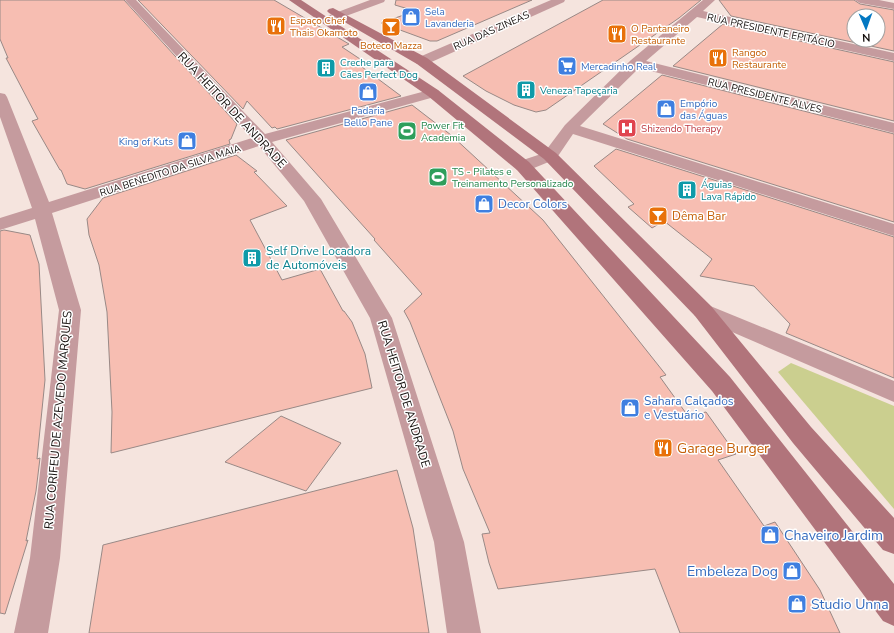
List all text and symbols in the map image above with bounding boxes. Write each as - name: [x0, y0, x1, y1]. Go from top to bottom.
- place label: Sela Lavanderia: [425, 5, 474, 31]
- shop icon: Sela Lavanderia: [400, 6, 422, 28]
- street label: RUA DAS ZINEAS: [451, 8, 532, 54]
- north arrow: [846, 8, 886, 48]
- street label: RUA PRESIDENTE EPITÁCIO: [706, 11, 836, 51]
- place label: Espaço Chef Thais Okamoto: [290, 14, 358, 40]
- restaurant icon: Espaço Chef Thais Okamoto: [265, 15, 287, 37]
- bar icon: Boteco Mazza: [380, 16, 402, 38]
- place label: O Pantaneiro Restaurante: [631, 22, 690, 48]
- restaurant icon: O Pantaneiro Restaurante: [606, 23, 628, 45]
- text: N: [862, 30, 871, 45]
- place label: Boteco Mazza: [360, 39, 422, 53]
- place label: Rangoo Restaurante: [732, 46, 786, 72]
- restaurant icon: Rangoo Restaurante: [707, 47, 729, 69]
- street label: RUA HEITOR DE ANDRADE: [174, 49, 290, 171]
- supermarket icon: Mercadinho Real: [556, 55, 578, 77]
- place label: Creche para Cães Perfect Dog: [340, 56, 418, 82]
- building icon: Creche para Cães Perfect Dog: [315, 57, 337, 79]
- place label: Mercadinho Real: [581, 60, 656, 74]
- street label: RUA PRESIDENTE ALVES: [706, 75, 823, 117]
- building icon: Veneza Tapeçaria: [515, 79, 537, 101]
- shop icon: Padaria Bello Pane: [357, 81, 379, 103]
- place label: Veneza Tapeçaria: [539, 84, 618, 98]
- place label: Empório das Águas: [680, 97, 728, 123]
- shop icon: Empório das Águas: [655, 98, 677, 120]
- place label: Padaria Bello Pane: [344, 104, 392, 130]
- hospital icon: Shizendo Therapy: [616, 117, 638, 139]
- place label: Power Fit Academia: [421, 119, 465, 145]
- sports icon: Power Fit Academia: [396, 120, 418, 142]
- place label: Shizendo Therapy: [641, 122, 722, 136]
- shop icon: King of Kuts: [176, 130, 198, 152]
- place label: King of Kuts: [119, 135, 173, 149]
- street label: RUA BENEDITO DA SILVA MAIA: [98, 141, 243, 200]
- place label: TS - Pilates e Treinamento Personalizado: [452, 165, 574, 191]
- sports icon: TS - Pilates e Treinamento Personalizado: [427, 166, 449, 188]
- place label: Águias Lava Rápido: [701, 178, 757, 204]
- building icon: Águias Lava Rápido: [676, 179, 698, 201]
- shop icon: Decor Colors: [473, 193, 495, 215]
- place label: Decor Colors: [498, 196, 568, 212]
- bar icon: Dêma Bar: [647, 205, 669, 227]
- place label: Dêma Bar: [672, 208, 726, 224]
- place label: Self Drive Locadora de Automóveis: [266, 243, 371, 273]
- building icon: Self Drive Locadora de Automóveis: [241, 247, 263, 269]
- street label: RUA CORIFEU DE AZEVEDO MARQUES: [40, 310, 76, 530]
- street label: RUA HEITOR DE ANDRADE: [374, 319, 434, 469]
- place label: Sahara Calçados e Vestuário: [644, 393, 734, 423]
- shop icon: Sahara Calçados e Vestuário: [619, 397, 641, 419]
- restaurant icon: Garage Burger: [652, 437, 674, 459]
- place label: Garage Burger: [677, 439, 769, 458]
- shop icon: Chaveiro Jardim: [759, 524, 781, 546]
- place label: Chaveiro Jardim: [784, 526, 883, 545]
- shop icon: Embeleza Dog: [781, 560, 803, 582]
- place label: Embeleza Dog: [687, 562, 778, 581]
- shop icon: Studio Unna: [786, 593, 808, 615]
- place label: Studio Unna: [811, 595, 889, 614]

